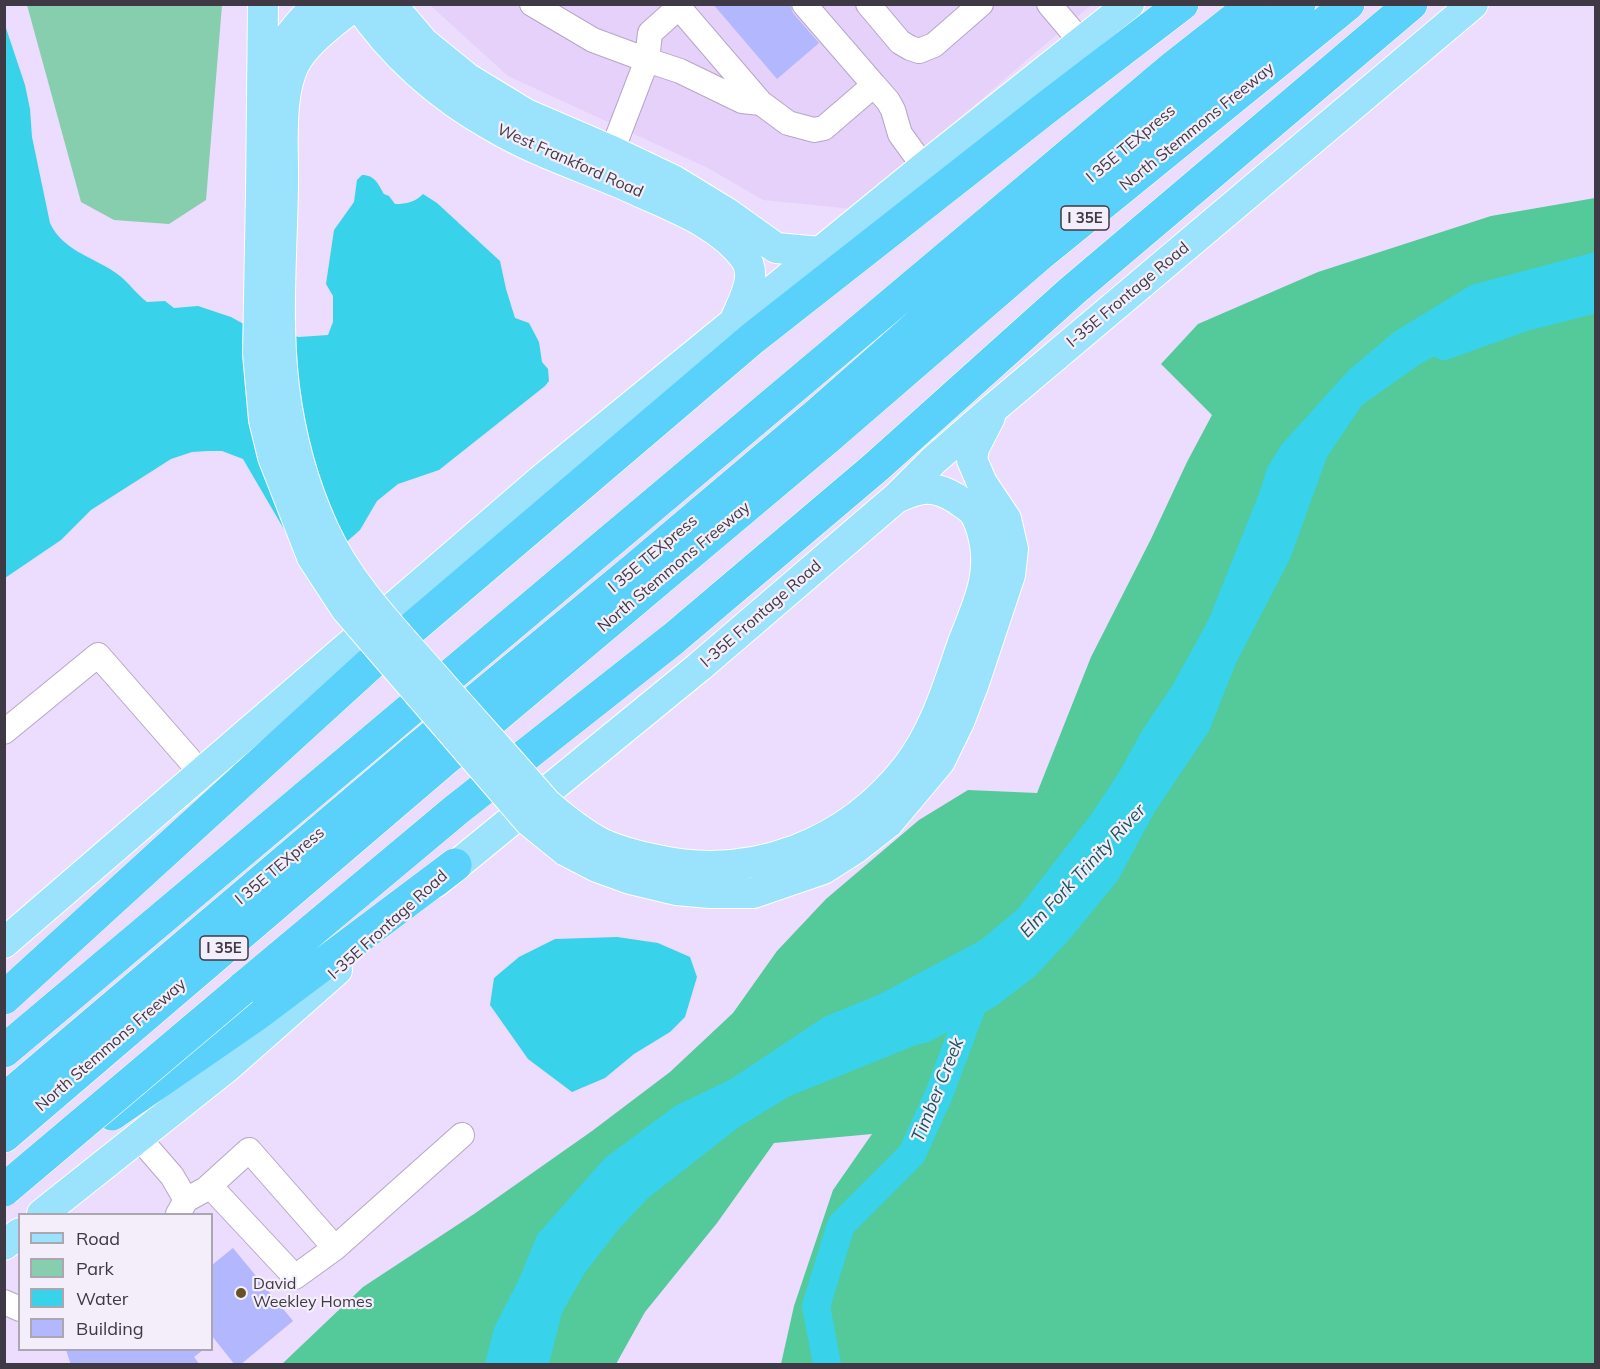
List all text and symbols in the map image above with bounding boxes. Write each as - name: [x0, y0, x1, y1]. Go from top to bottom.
- street label: North Stemmons Freeway: [1116, 59, 1278, 195]
- street label: I 35E TEXpress: [1083, 101, 1179, 187]
- street label: West Frankford Road: [494, 120, 646, 202]
- road number: I 35E: [1061, 206, 1109, 230]
- street label: I-35E Frontage Road: [1063, 238, 1193, 352]
- street label: North Stemmons Freeway: [594, 498, 754, 636]
- street label: I 35E TEXpress: [605, 511, 701, 597]
- street label: I-35E Frontage Road: [697, 556, 825, 672]
- water label: Elm Fork Trinity River: [1016, 800, 1150, 942]
- street label: I 35E TEXpress: [232, 823, 328, 909]
- street label: I-35E Frontage Road: [324, 866, 452, 984]
- road number: I 35E: [200, 936, 248, 960]
- street label: North Stemmons Freeway: [32, 974, 190, 1116]
- water label: Timber Creek: [907, 1035, 969, 1145]
- legend: [18, 1213, 213, 1351]
- text: Road: [76, 1227, 120, 1250]
- text: Park: [76, 1257, 114, 1280]
- place label: David Weekley Homes: [253, 1274, 373, 1312]
- marker: David Weekley Homes: [234, 1286, 248, 1300]
- text: Water: [76, 1287, 128, 1310]
- text: Building: [76, 1317, 144, 1340]

